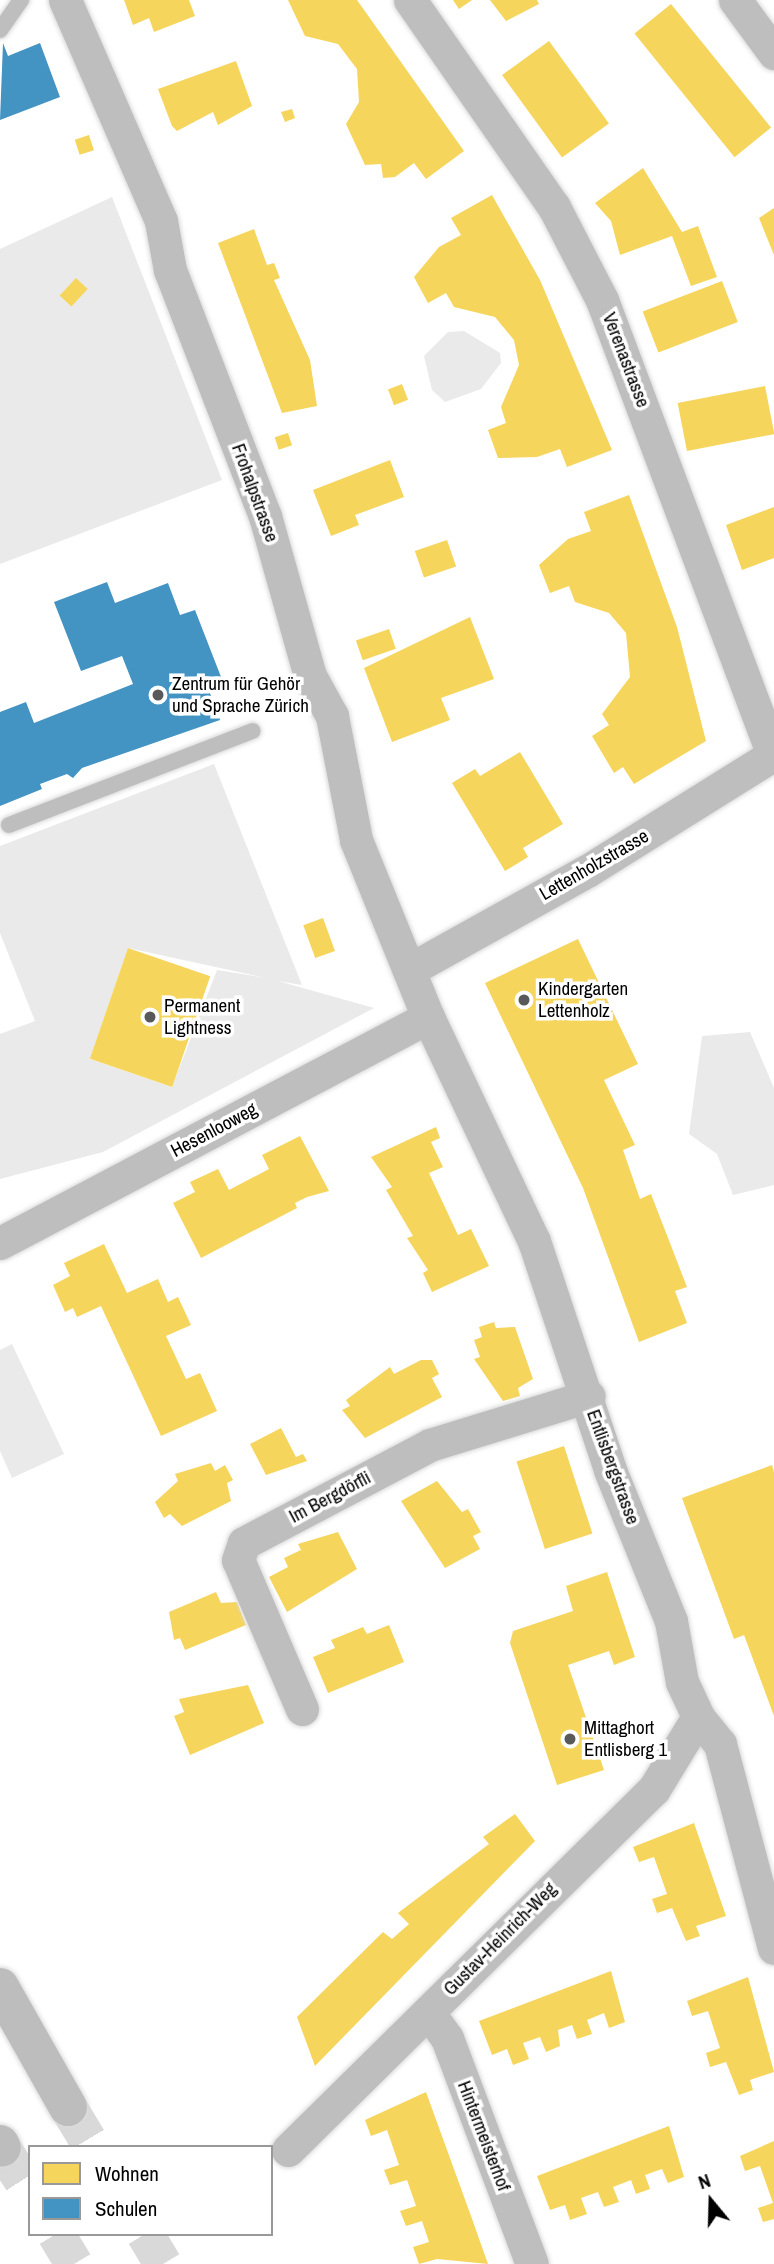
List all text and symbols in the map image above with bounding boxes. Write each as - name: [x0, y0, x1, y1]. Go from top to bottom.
- street label: Verenastrasse: [598, 309, 654, 411]
- street label: Frohalpstrasse: [227, 441, 283, 545]
- place label: Zentrum für Gehör und Sprache Zürich: [172, 673, 309, 717]
- marker: Zentrum für Gehör und Sprache Zürich: [150, 687, 166, 703]
- street label: Lettenholzstrasse: [535, 825, 653, 905]
- place label: Kindergarten Lettenholz: [538, 978, 628, 1022]
- marker: Kindergarten Lettenholz: [516, 992, 532, 1008]
- place label: Permanent Lightness: [164, 995, 240, 1039]
- marker: Permanent Lightness: [142, 1009, 158, 1025]
- street label: Hesenlooweg: [167, 1098, 261, 1162]
- street label: Entlisbergstrasse: [582, 1407, 644, 1527]
- street label: Im Bergdörfli: [285, 1466, 375, 1528]
- place label: Mittaghort Entlisberg 1: [584, 1717, 667, 1761]
- marker: Mittaghort Entlisberg 1: [562, 1731, 578, 1747]
- street label: Gustav-Heinrich-Weg: [439, 1878, 561, 2000]
- street label: Hintermeisterhof: [453, 2078, 515, 2194]
- legend: [28, 2145, 273, 2236]
- text: Wohnen: [95, 2159, 159, 2188]
- north arrow: [676, 2166, 746, 2236]
- text: N: [695, 2167, 714, 2195]
- text: Schulen: [95, 2194, 157, 2223]

